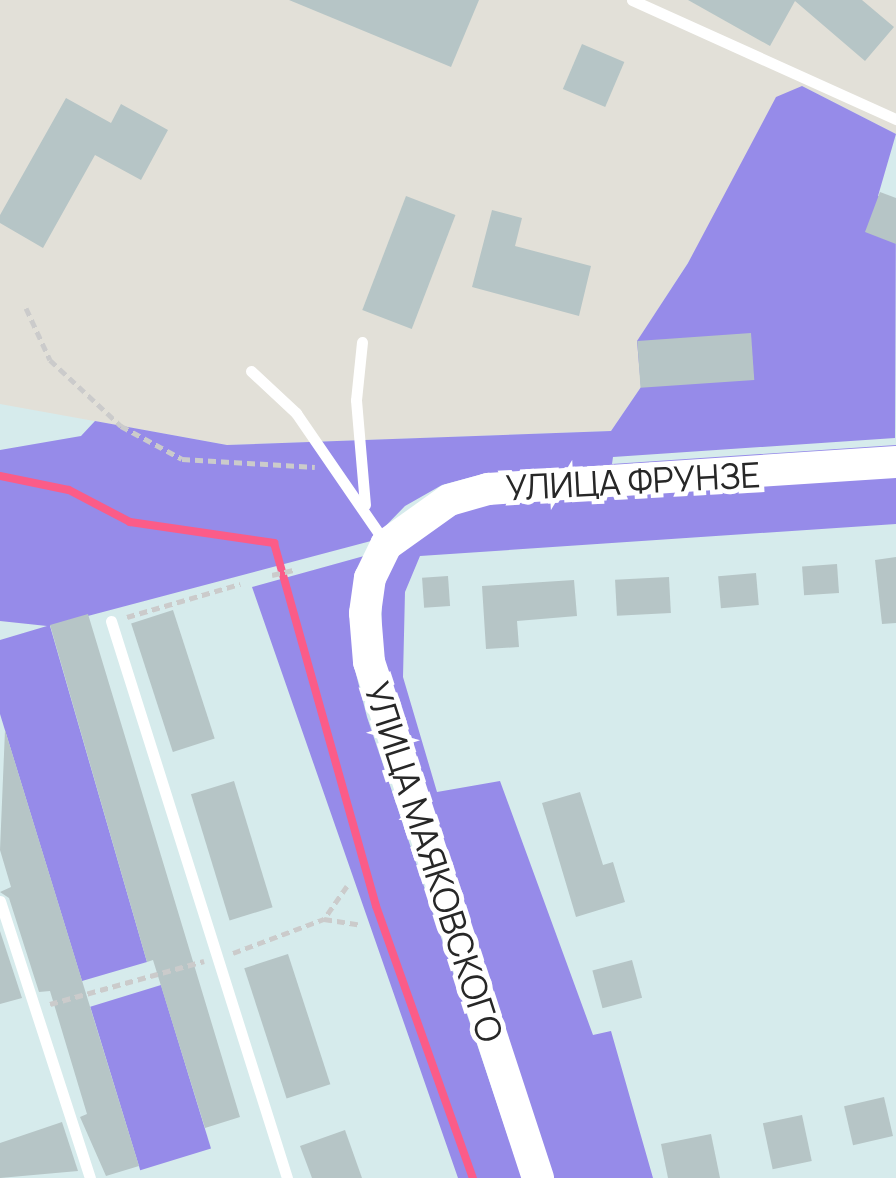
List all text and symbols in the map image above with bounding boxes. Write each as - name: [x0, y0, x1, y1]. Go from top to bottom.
- street label: УЛИЦА ФРУНЗЕ: [505, 453, 761, 509]
- street label: УЛИЦА МАЯКОВСКОГО: [356, 677, 512, 1047]

